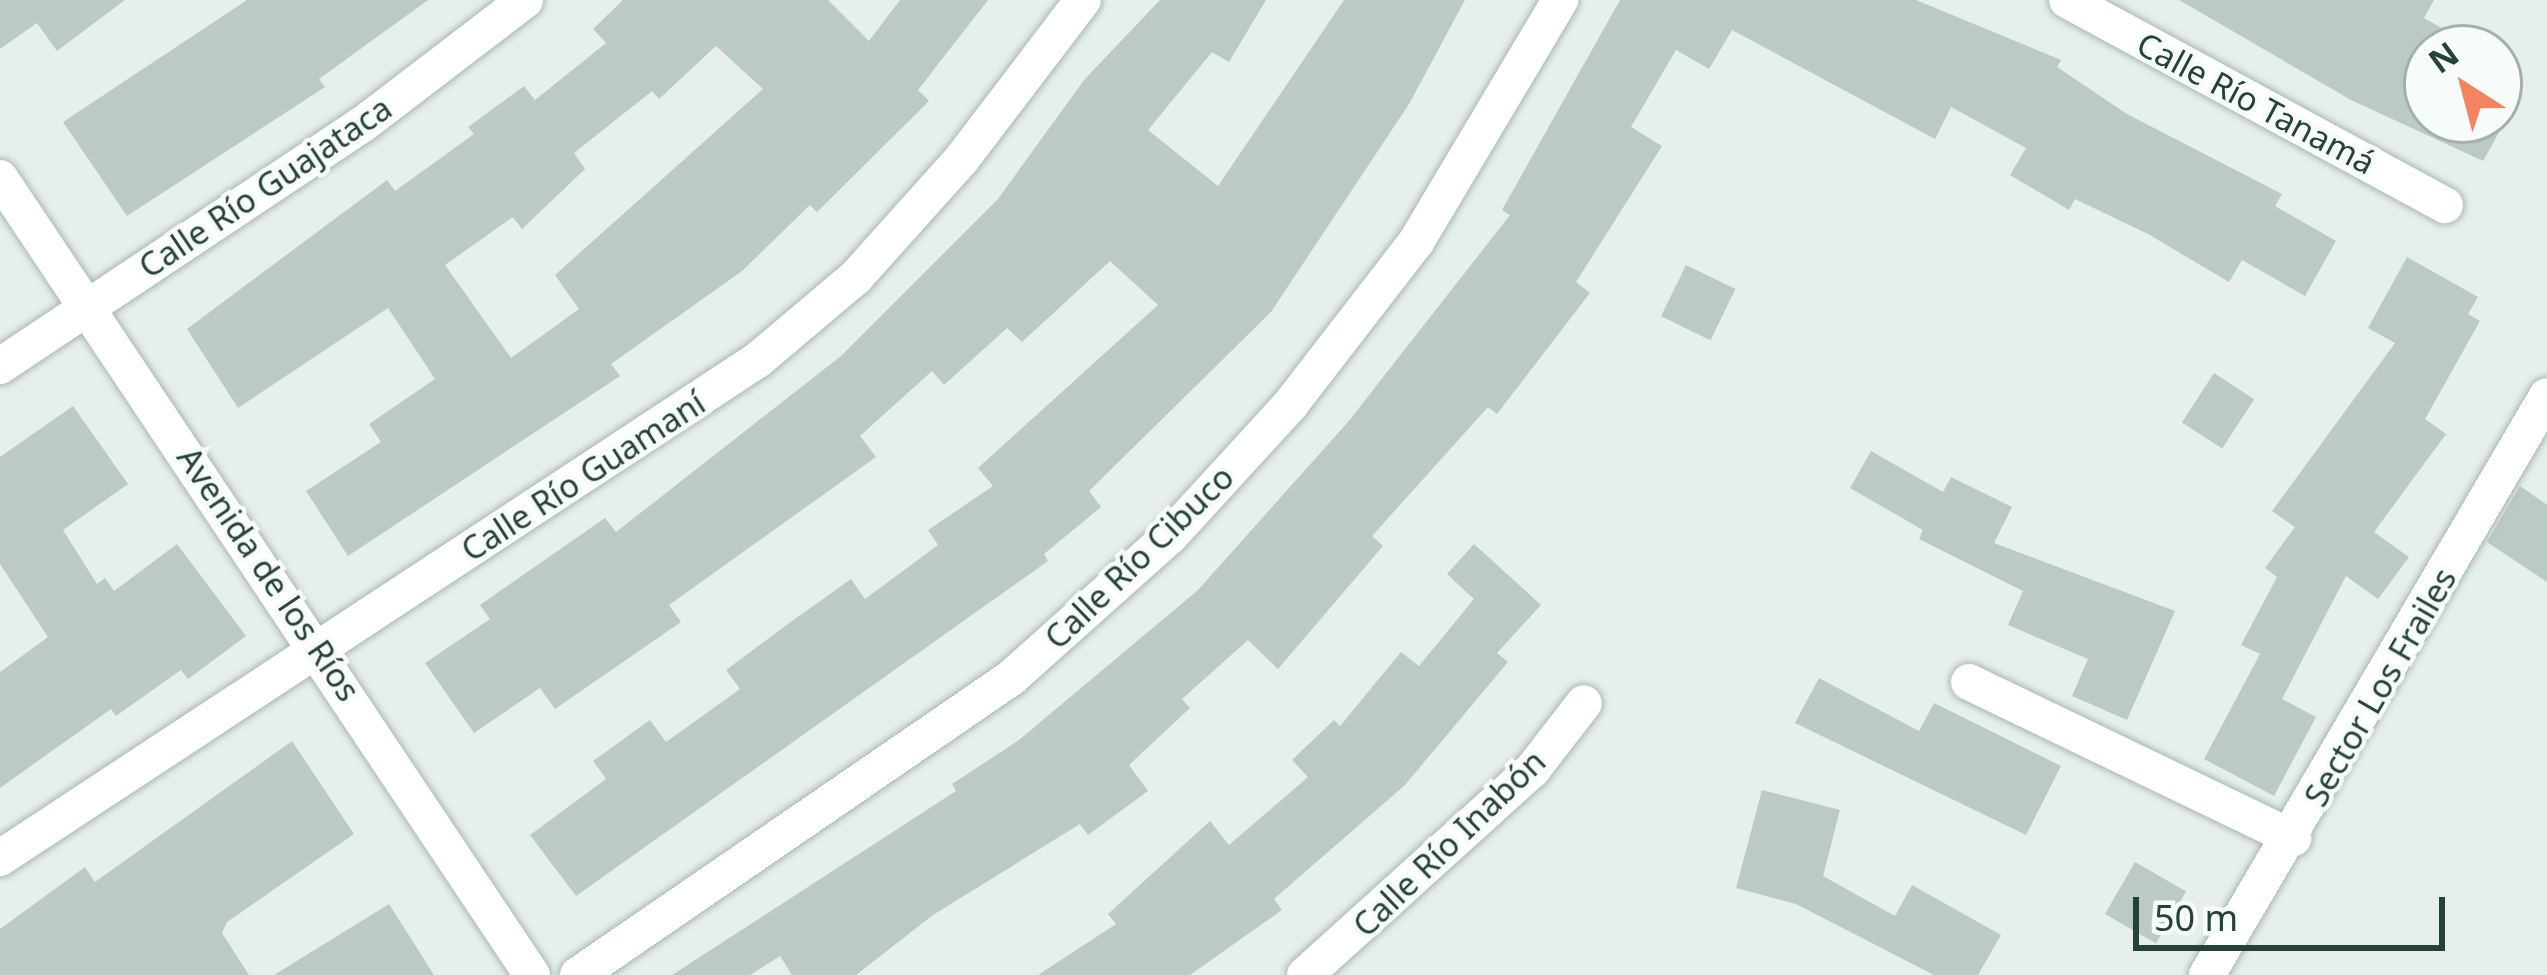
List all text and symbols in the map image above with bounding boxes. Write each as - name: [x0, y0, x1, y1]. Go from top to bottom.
- street label: Calle Río Tanamá: [2130, 24, 2382, 182]
- north arrow: [2403, 24, 2523, 144]
- text: N: [2419, 31, 2467, 83]
- street label: Calle Río Guajataca: [131, 88, 399, 286]
- street label: Calle Río Guamaní: [454, 382, 712, 570]
- street label: Avenida de los Ríos: [169, 439, 369, 709]
- street label: Calle Río Cibuco: [1036, 457, 1242, 657]
- street label: Sector Los Frailes: [2296, 561, 2464, 813]
- street label: Calle Río Inabón: [1345, 741, 1553, 945]
- scale bar: [2139, 873, 2451, 947]
- text: 50 m: [2154, 893, 2238, 942]

